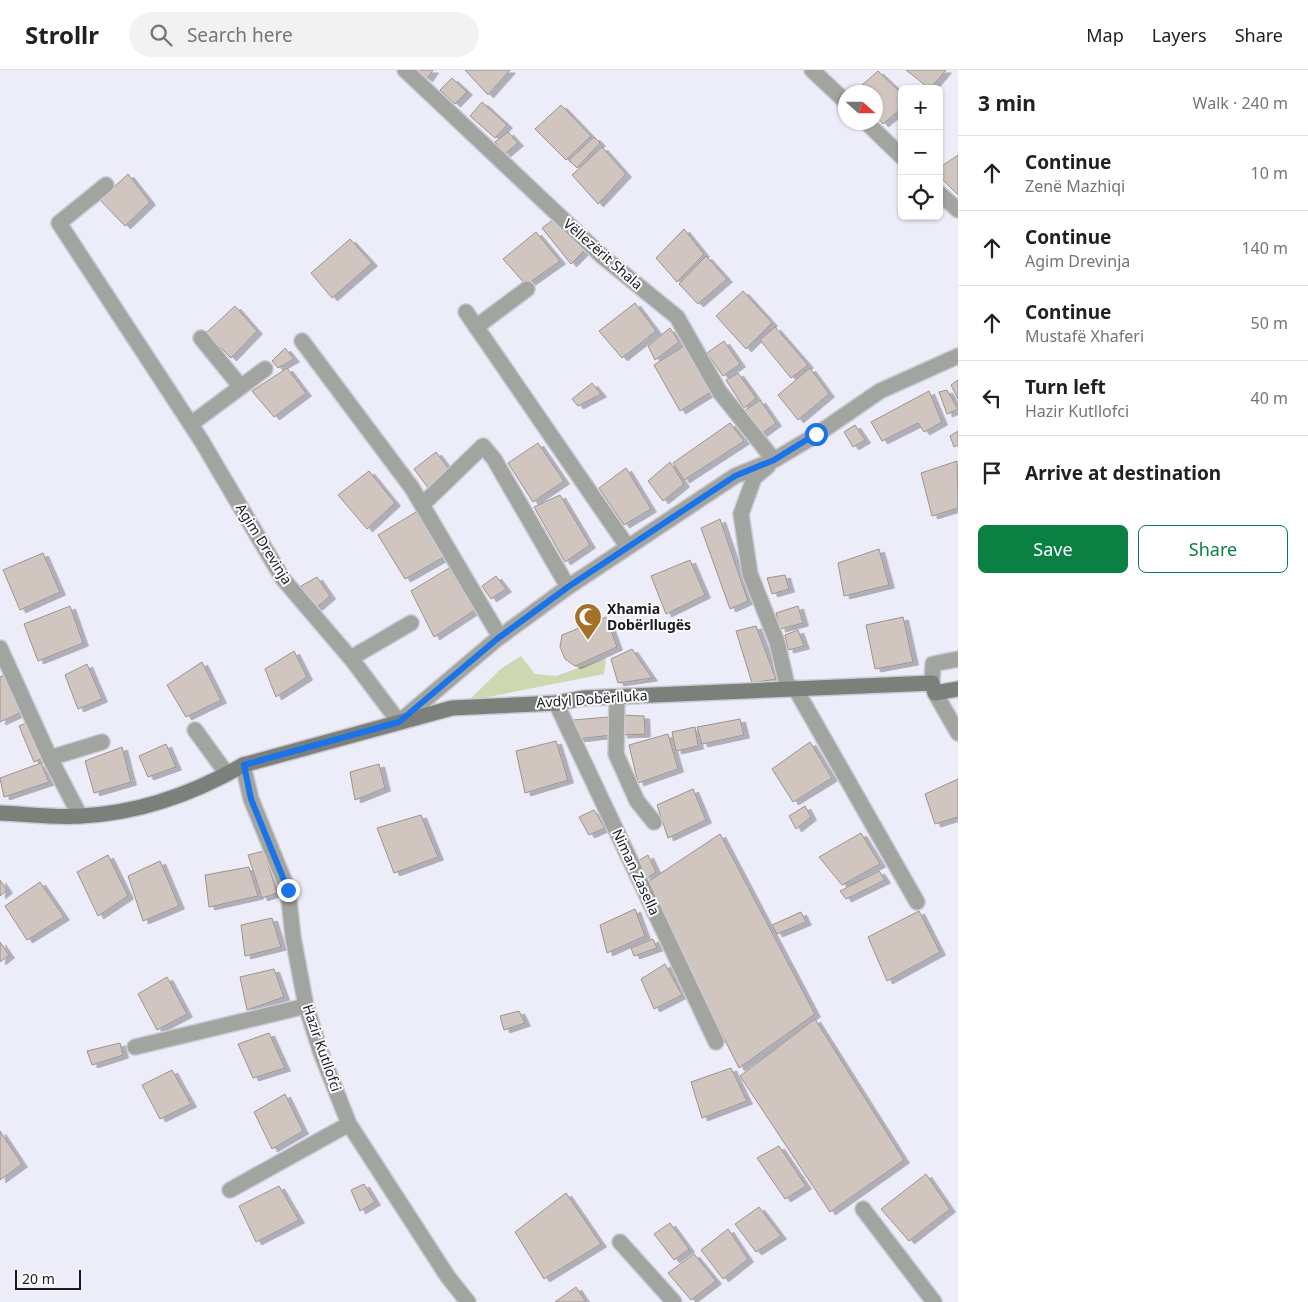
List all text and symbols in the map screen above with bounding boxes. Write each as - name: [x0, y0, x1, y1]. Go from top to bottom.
- search box: [129, 12, 479, 57]
- text: Strollr: [25, 18, 99, 51]
- icon: search: [147, 21, 175, 49]
- text: Search here: [187, 22, 293, 48]
- text: Map: [1086, 23, 1124, 47]
- text: Layers: [1152, 23, 1207, 47]
- text: Share: [1235, 23, 1283, 47]
- north arrow: [838, 85, 883, 130]
- map controls: [898, 85, 943, 220]
- button: +: [898, 85, 943, 130]
- text: 3 min: [978, 89, 1036, 117]
- text: Walk · 240 m: [1193, 92, 1288, 114]
- button: −: [898, 130, 943, 175]
- text: Continue: [1025, 149, 1111, 175]
- icon: ahead: [978, 159, 1006, 187]
- text: 10 m: [1251, 162, 1288, 184]
- button: locate: [898, 175, 943, 220]
- text: Zenë Mazhiqi: [1025, 175, 1125, 197]
- street label: Vëllezërit Shala: [560, 214, 647, 293]
- text: Continue: [1025, 224, 1111, 250]
- icon: ahead: [978, 234, 1006, 262]
- text: 140 m: [1241, 237, 1288, 259]
- text: Agim Drevinja: [1025, 250, 1130, 272]
- text: Continue: [1025, 299, 1111, 325]
- icon: ahead: [978, 309, 1006, 337]
- text: 50 m: [1251, 312, 1288, 334]
- text: Mustafë Xhaferi: [1025, 325, 1144, 347]
- text: Turn left: [1025, 374, 1106, 400]
- icon: left: [978, 384, 1006, 412]
- text: 40 m: [1251, 387, 1288, 409]
- text: Hazir Kutllofci: [1025, 400, 1129, 422]
- route start: [805, 423, 828, 446]
- icon: arrive: [978, 459, 1006, 487]
- text: Arrive at destination: [1025, 460, 1221, 486]
- street label: Agim Drevinja: [232, 500, 297, 588]
- button: Save: [978, 525, 1128, 573]
- button: Share: [1138, 525, 1288, 573]
- place label: Xhamia Dobërllugës: [607, 599, 691, 634]
- mosque icon: Xhamia Dobërllugës: [573, 602, 603, 641]
- street label: Avdyl Dobërlluka: [536, 685, 648, 712]
- street label: Niman Zasella: [608, 826, 665, 918]
- route end: [277, 879, 300, 902]
- street label: Hazir Kutllofci: [299, 1002, 346, 1094]
- scale bar: [15, 1267, 81, 1290]
- text: 20 m: [22, 1269, 55, 1288]

